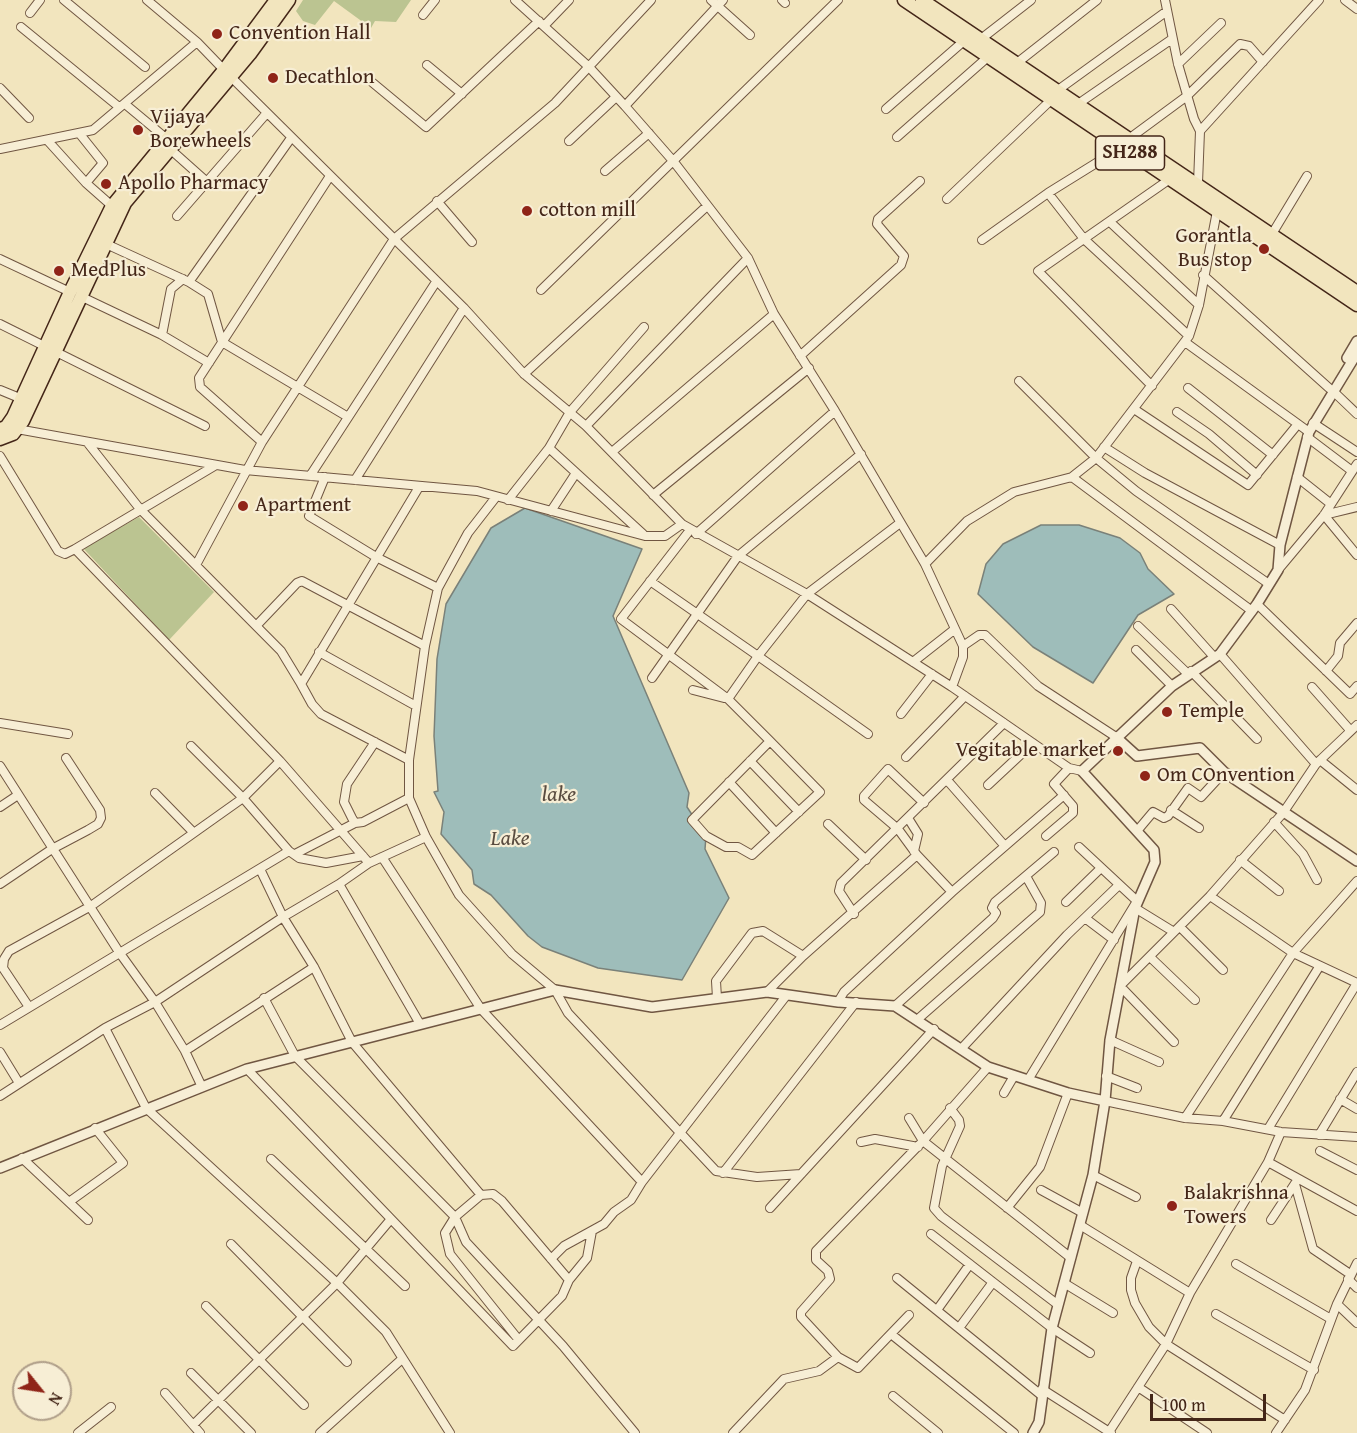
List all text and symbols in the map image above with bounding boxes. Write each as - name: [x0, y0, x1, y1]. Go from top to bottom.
- place label: Convention Hall: [229, 21, 371, 47]
- marker: Convention Hall: [210, 27, 224, 41]
- place label: Decathlon: [285, 65, 374, 91]
- marker: Decathlon: [266, 71, 280, 85]
- place label: Vijaya Borewheels: [150, 105, 251, 155]
- marker: Vijaya Borewheels: [131, 123, 145, 137]
- road number: SH288: [1096, 136, 1164, 170]
- place label: Apollo Pharmacy: [118, 171, 268, 197]
- marker: Apollo Pharmacy: [99, 177, 113, 191]
- place label: cotton mill: [539, 198, 636, 224]
- marker: cotton mill: [520, 204, 534, 218]
- place label: Gorantla Bus stop: [1176, 224, 1252, 274]
- marker: Gorantla Bus stop: [1257, 242, 1271, 256]
- place label: MedPlus: [71, 258, 146, 284]
- marker: MedPlus: [52, 264, 66, 278]
- place label: Apartment: [255, 493, 351, 519]
- marker: Apartment: [236, 499, 250, 513]
- place label: Temple: [1179, 699, 1244, 725]
- marker: Temple: [1160, 705, 1174, 719]
- place label: Vegitable market: [955, 738, 1106, 764]
- marker: Vegitable market: [1111, 744, 1125, 758]
- place label: Om COnvention: [1157, 763, 1295, 789]
- marker: Om COnvention: [1138, 769, 1152, 783]
- water label: lake: [542, 782, 576, 808]
- water label: Lake: [490, 826, 530, 852]
- place label: Balakrishna Towers: [1184, 1181, 1289, 1231]
- marker: Balakrishna Towers: [1165, 1199, 1179, 1213]
- north arrow: [12, 1361, 72, 1421]
- scale bar: [1153, 1382, 1268, 1420]
- text: N: [43, 1388, 69, 1410]
- text: 100 m: [1161, 1391, 1206, 1418]

